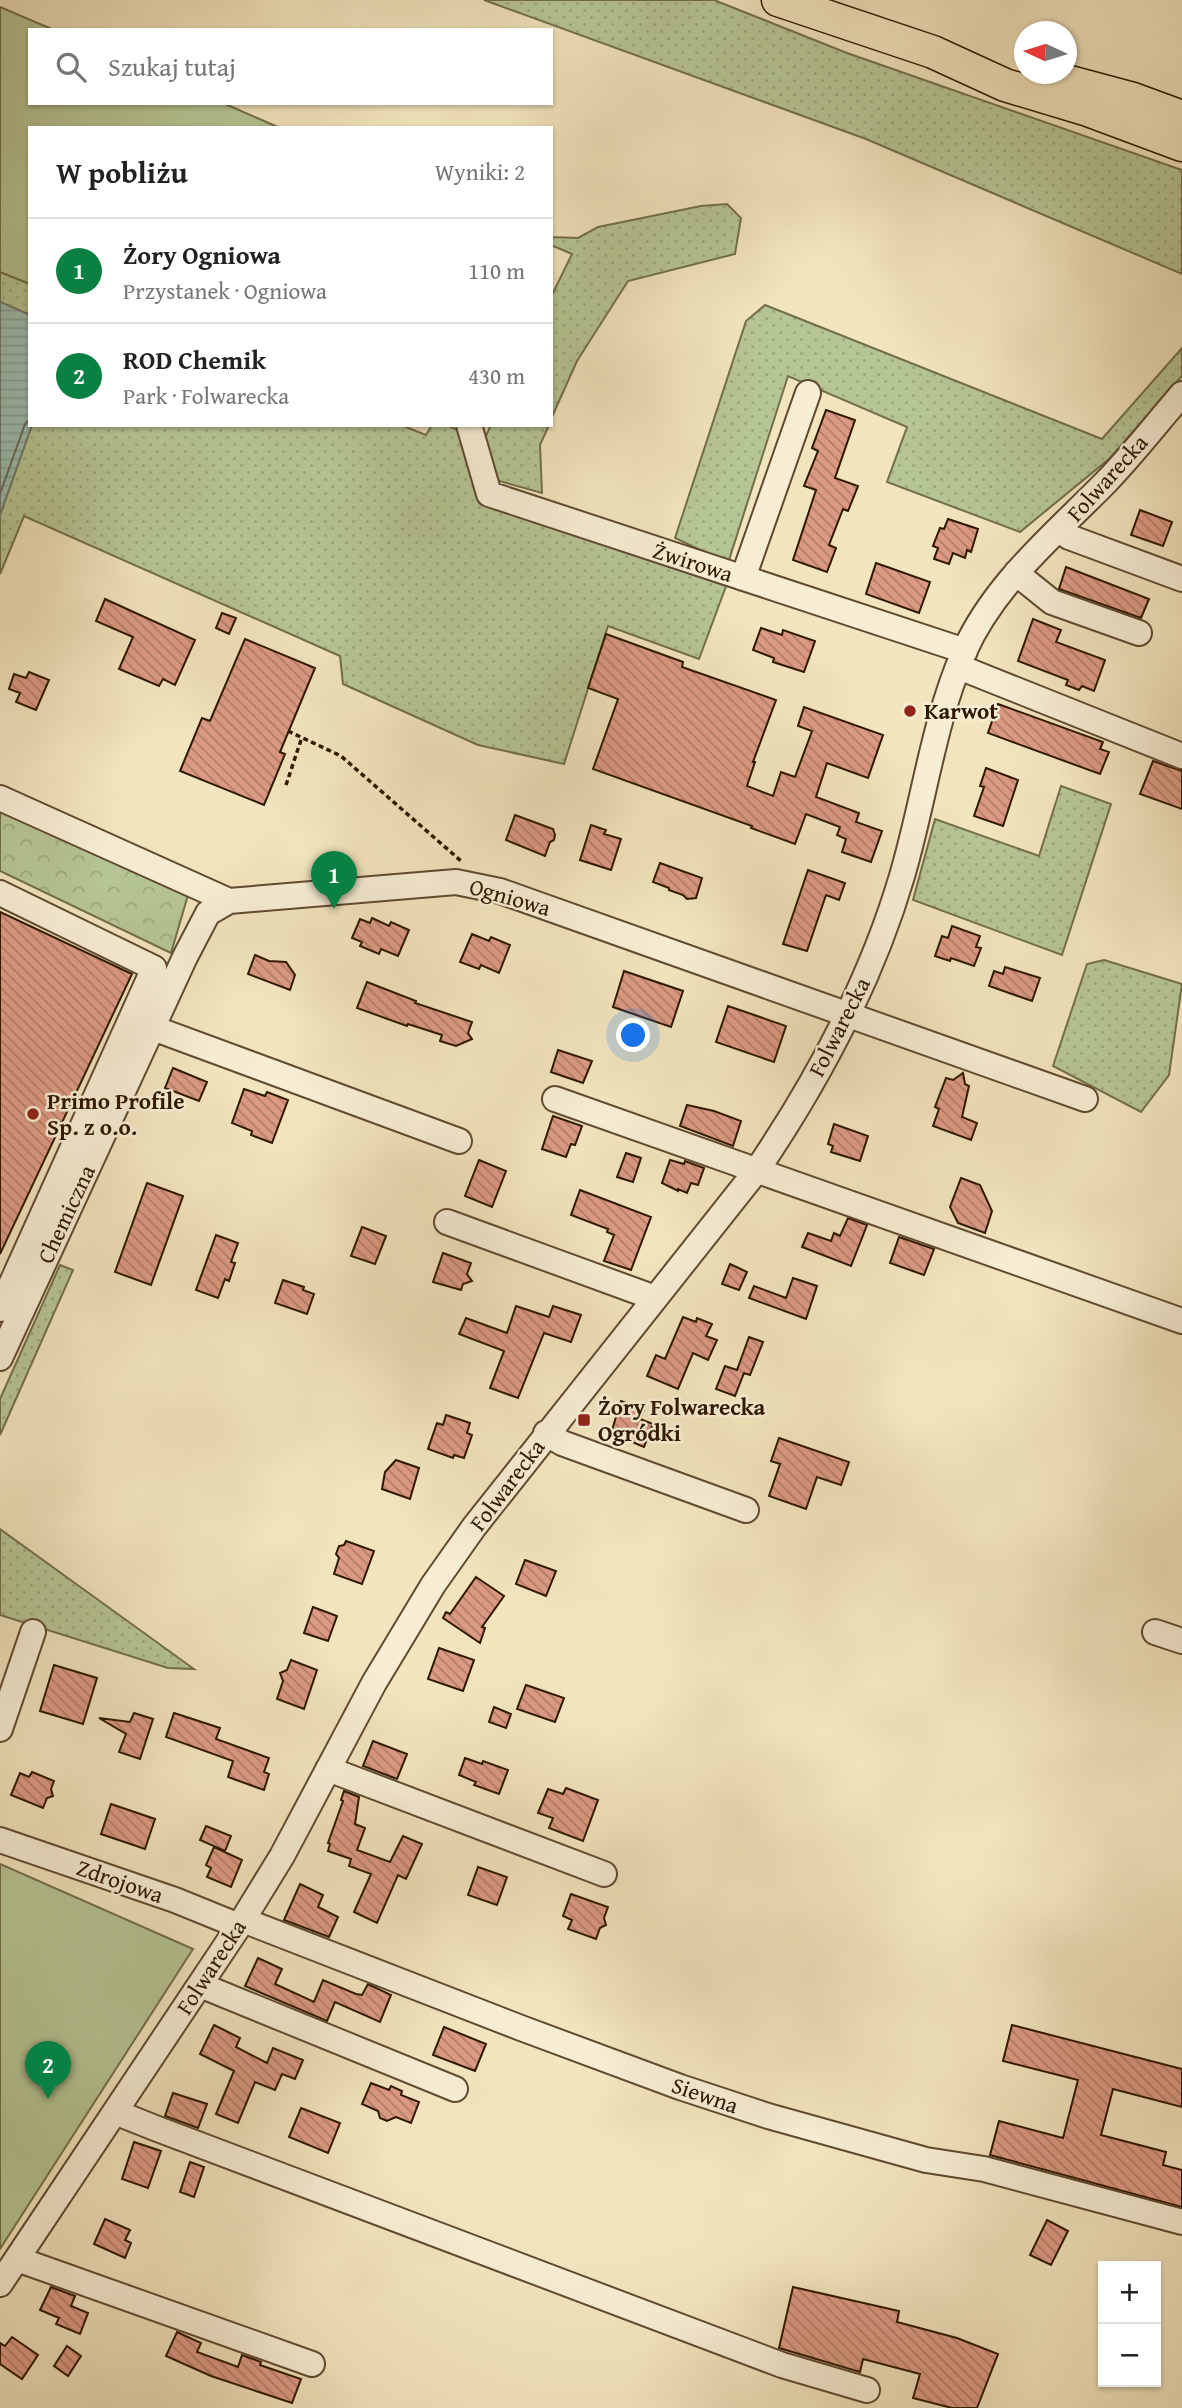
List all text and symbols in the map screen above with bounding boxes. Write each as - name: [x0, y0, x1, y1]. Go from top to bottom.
- north arrow: [1014, 21, 1077, 84]
- search box: [28, 28, 553, 105]
- text: Szukaj tutaj: [108, 47, 236, 86]
- icon: search: [52, 48, 90, 86]
- text: W pobliżu: [56, 150, 188, 194]
- text: Wyniki: 2: [435, 155, 525, 188]
- text: Żory Ogniowa: [123, 235, 281, 274]
- text: 1: [73, 254, 85, 287]
- text: 110 m: [468, 254, 525, 287]
- text: Przystanek · Ogniowa: [123, 274, 327, 307]
- text: ROD Chemik: [123, 340, 266, 379]
- text: 2: [73, 359, 85, 392]
- text: 430 m: [468, 359, 525, 392]
- text: Park · Folwarecka: [123, 379, 289, 412]
- street label: Folwarecka: [1058, 427, 1155, 529]
- street label: Żwirowa: [649, 533, 738, 590]
- place label: Karwot: [924, 694, 998, 727]
- marker: Karwot: [902, 703, 918, 719]
- pin: 1: [311, 851, 357, 909]
- street label: Ogniowa: [466, 869, 555, 924]
- street label: Folwarecka: [799, 971, 878, 1082]
- your location: [616, 1018, 650, 1052]
- place label: Primo Profile Sp. z o.o.: [47, 1084, 185, 1143]
- marker: Primo Profile Sp. z o.o.: [25, 1106, 41, 1122]
- street label: Chemiczna: [28, 1159, 103, 1269]
- place label: Żory Folwarecka Ogródki: [598, 1390, 766, 1449]
- marker: Żory Folwarecka Ogródki: [576, 1412, 592, 1428]
- street label: Folwarecka: [461, 1432, 552, 1538]
- street label: Zdrojowa: [72, 1850, 168, 1911]
- street label: Folwarecka: [167, 1912, 254, 2021]
- pin: 2: [25, 2041, 71, 2099]
- street label: Siewna: [667, 2068, 743, 2121]
- map controls: [1098, 2261, 1161, 2387]
- button: +: [1098, 2261, 1161, 2324]
- button: −: [1098, 2324, 1161, 2387]

